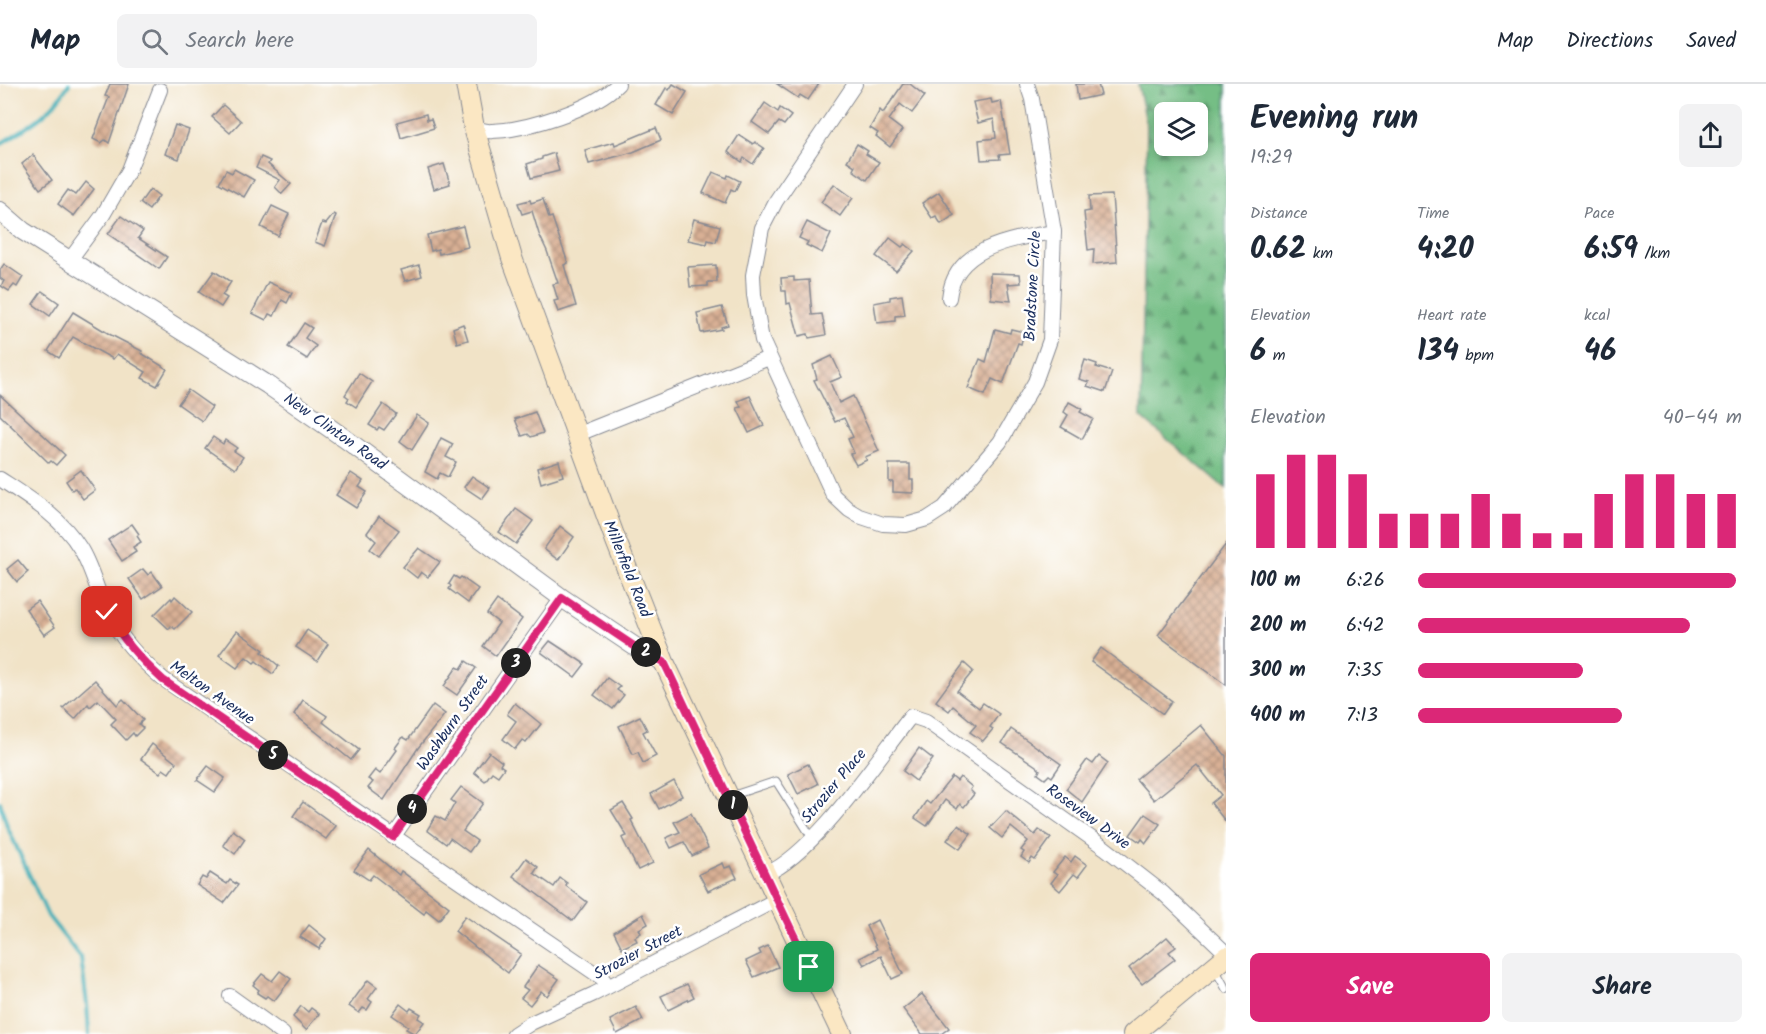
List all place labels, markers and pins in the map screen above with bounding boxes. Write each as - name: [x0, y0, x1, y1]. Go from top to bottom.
- pin: [81, 586, 132, 637]
- pin: 2: [631, 637, 661, 667]
- pin: 3: [501, 648, 531, 678]
- pin: 5: [258, 740, 288, 770]
- pin: 1: [718, 790, 748, 820]
- pin: 4: [397, 794, 427, 824]
- pin: [783, 941, 834, 992]

